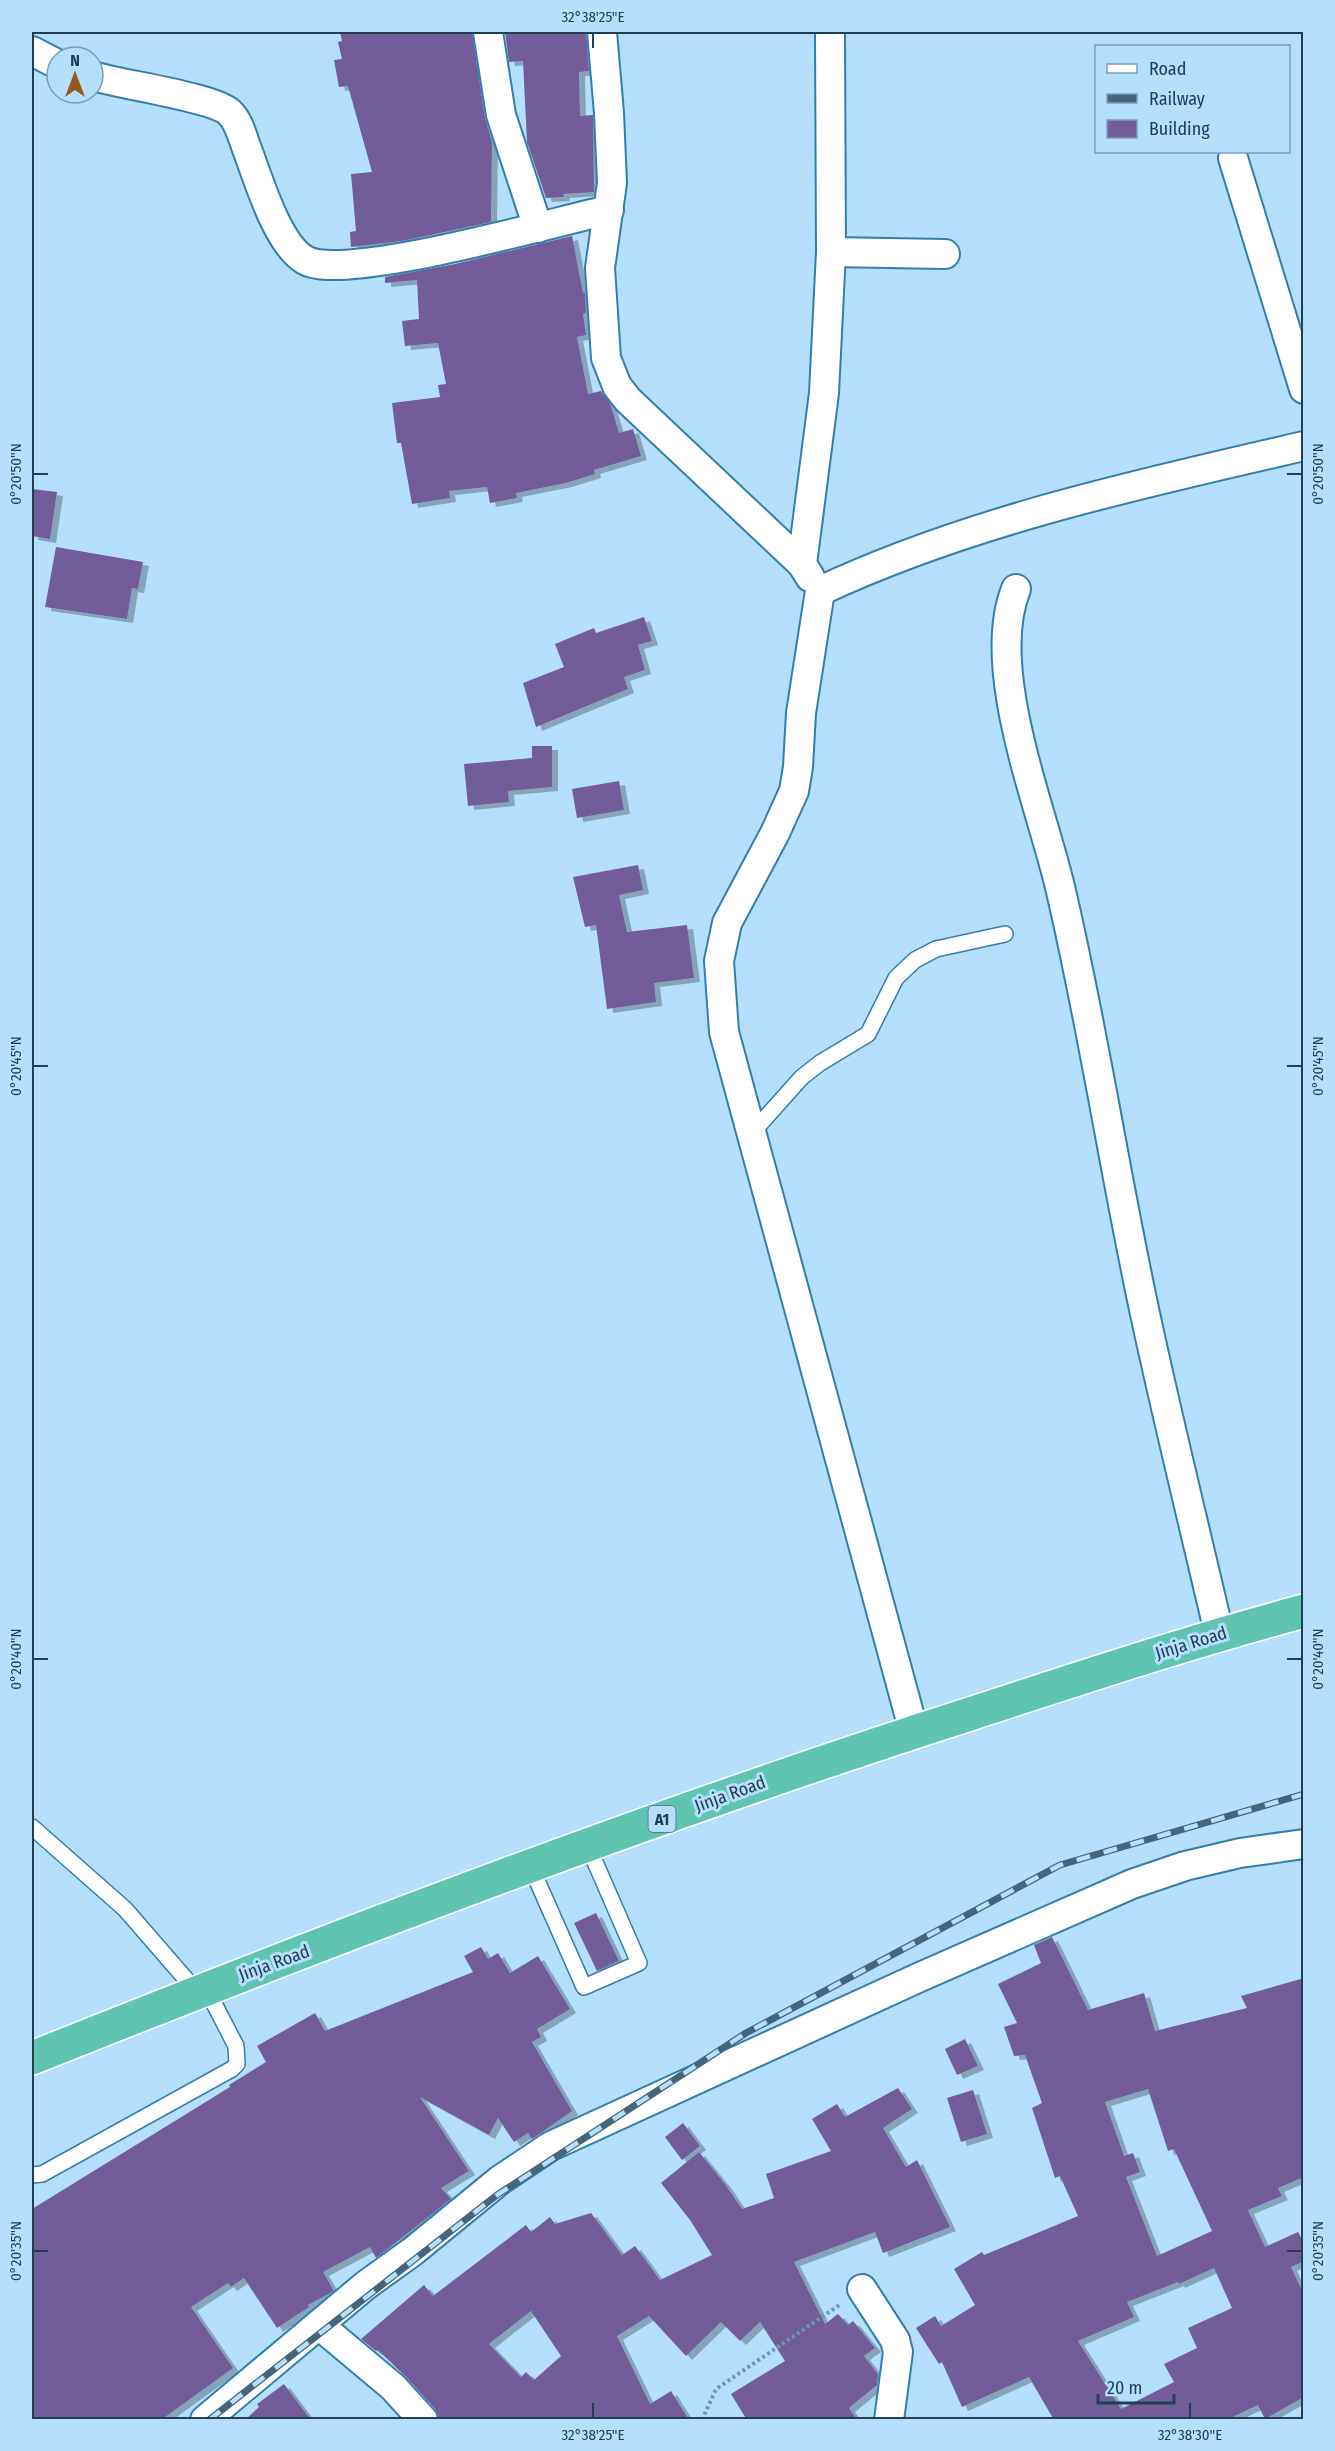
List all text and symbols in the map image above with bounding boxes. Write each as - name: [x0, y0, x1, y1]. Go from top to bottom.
- text: 32°38'25"E: [561, 8, 625, 26]
- north arrow: [45, 45, 105, 105]
- legend: [1095, 45, 1290, 153]
- text: N: [70, 51, 80, 70]
- text: Road: [1149, 58, 1186, 80]
- text: Railway: [1149, 88, 1205, 110]
- text: Building: [1149, 118, 1210, 140]
- text: 0°20'50"N: [7, 443, 25, 505]
- text: 0°20'50"N: [1309, 443, 1327, 505]
- text: 0°20'45"N: [7, 1036, 25, 1096]
- text: 0°20'45"N: [1309, 1036, 1327, 1096]
- street label: Jinja Road: [1152, 1622, 1230, 1664]
- text: 0°20'40"N: [7, 1628, 25, 1690]
- text: 0°20'40"N: [1309, 1628, 1327, 1690]
- street label: Jinja Road: [692, 1771, 768, 1817]
- road number: A1: [648, 1806, 676, 1832]
- street label: Jinja Road: [236, 1940, 312, 1986]
- text: 0°20'35"N: [7, 2221, 25, 2281]
- text: 0°20'35"N: [1309, 2221, 1327, 2281]
- scale bar: [1098, 2367, 1174, 2405]
- text: 20 m: [1107, 2377, 1142, 2399]
- text: 32°38'25"E: [561, 2426, 625, 2444]
- text: 32°38'30"E: [1158, 2426, 1222, 2444]

